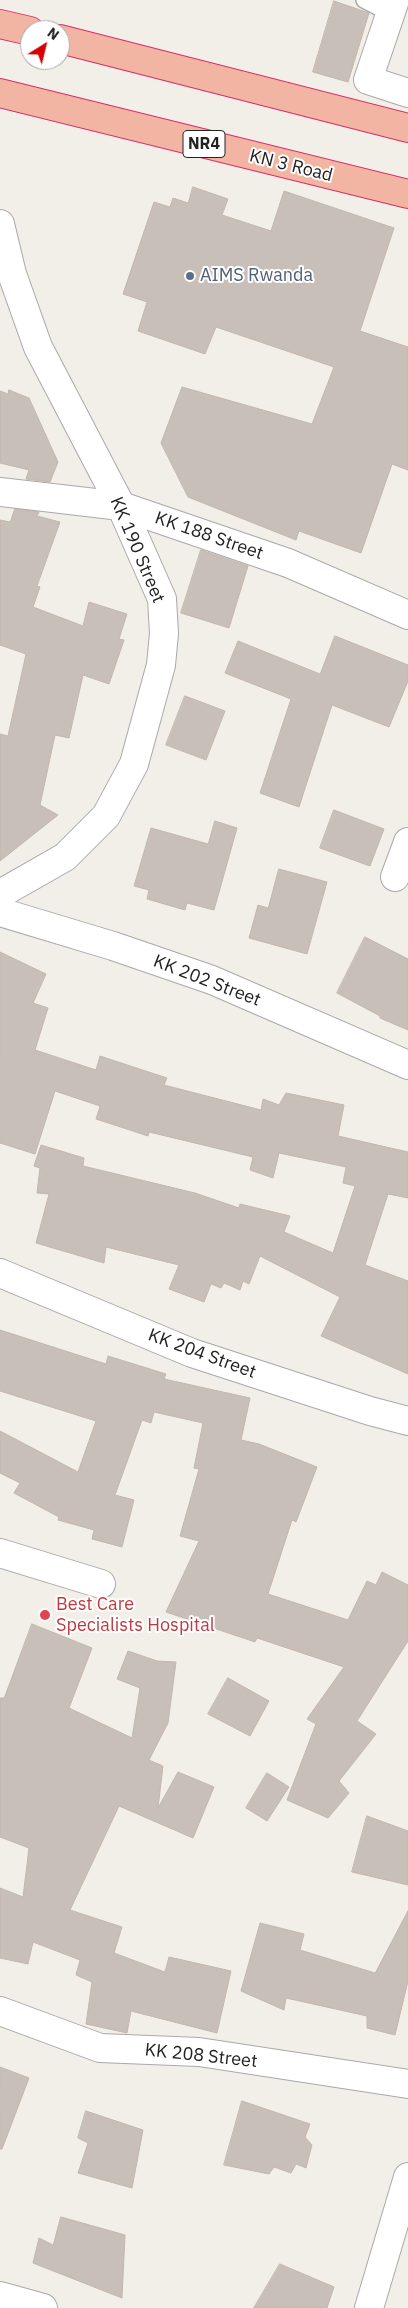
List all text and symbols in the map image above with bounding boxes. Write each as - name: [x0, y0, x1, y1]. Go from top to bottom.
- north arrow: [20, 20, 70, 70]
- text: N: [44, 23, 63, 44]
- road number: NR4: [183, 130, 225, 158]
- street label: KN 3 Road: [247, 145, 335, 187]
- place label: AIMS Rwanda: [200, 265, 313, 287]
- marker: AIMS Rwanda: [184, 270, 196, 282]
- street label: KK 190 Street: [105, 494, 169, 606]
- street label: KK 188 Street: [152, 507, 266, 565]
- street label: KK 202 Street: [150, 951, 264, 1011]
- street label: KK 204 Street: [145, 1325, 259, 1383]
- place label: Best Care Specialists Hospital: [56, 1594, 215, 1636]
- marker: Best Care Specialists Hospital: [38, 1608, 52, 1622]
- street label: KK 208 Street: [144, 2039, 258, 2073]

